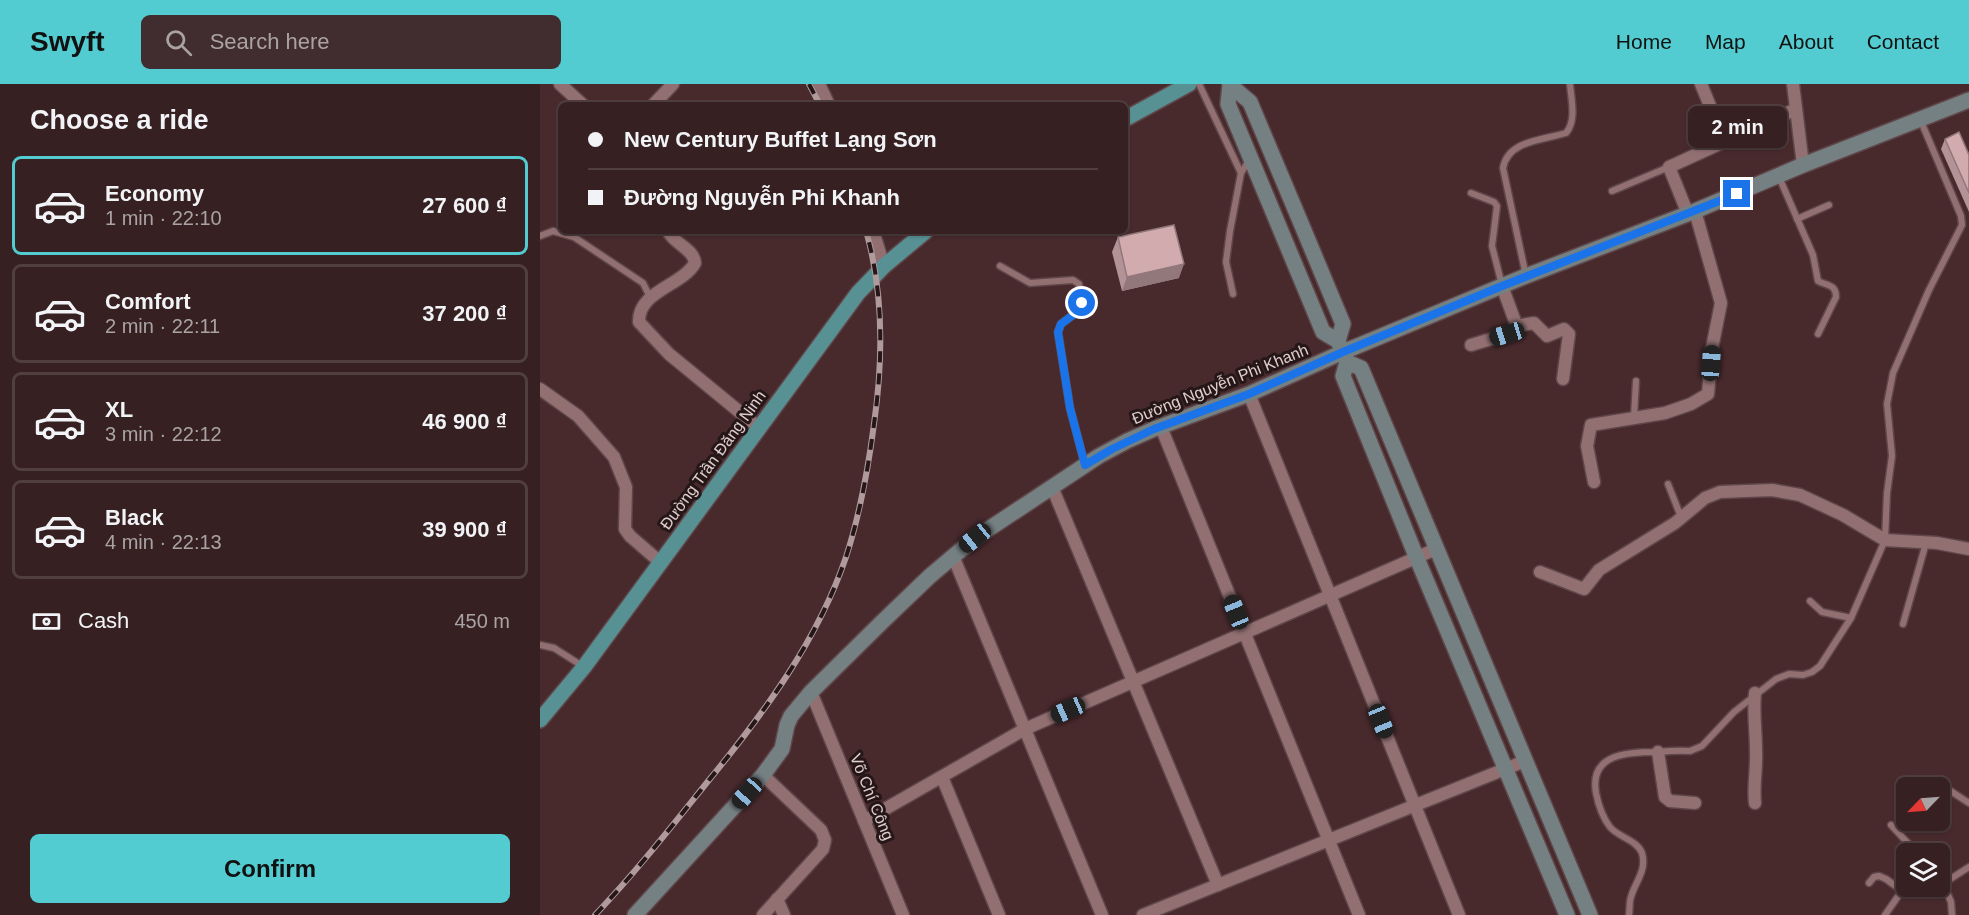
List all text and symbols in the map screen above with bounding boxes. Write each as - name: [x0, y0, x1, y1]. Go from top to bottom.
- search box: [141, 15, 561, 69]
- text: Swyft: [30, 26, 105, 57]
- icon: search: [162, 26, 195, 59]
- text: Search here: [210, 29, 330, 54]
- text: Home: [1616, 30, 1672, 53]
- text: Map: [1705, 30, 1746, 53]
- text: About: [1779, 30, 1834, 53]
- text: Contact: [1867, 30, 1939, 53]
- text: Choose a ride: [30, 105, 209, 135]
- callout: 2 min: [1688, 107, 1786, 149]
- text: 2 min: [1711, 116, 1764, 138]
- text: New Century Buffet Lạng Sơn: [624, 127, 937, 152]
- icon: car: [33, 179, 87, 233]
- route end: [1723, 180, 1750, 207]
- text: Economy: [105, 181, 204, 206]
- text: Đường Nguyễn Phi Khanh: [624, 185, 900, 210]
- text: 27 600 ₫: [422, 193, 507, 218]
- text: 1 min · 22:10: [105, 207, 222, 229]
- icon: car: [33, 287, 87, 341]
- text: Comfort: [105, 289, 191, 314]
- route start: [1068, 289, 1095, 316]
- text: 37 200 ₫: [422, 301, 507, 326]
- text: 2 min · 22:11: [105, 315, 220, 337]
- car: [1487, 320, 1527, 348]
- street label: Đường Nguyễn Phi Khanh: [1129, 340, 1311, 427]
- car: [1701, 344, 1721, 382]
- street label: Đường Trần Đăng Ninh: [657, 387, 769, 533]
- icon: car: [33, 395, 87, 449]
- text: XL: [105, 397, 133, 422]
- text: 46 900 ₫: [422, 409, 507, 434]
- text: 3 min · 22:12: [105, 423, 222, 445]
- icon: car: [33, 503, 87, 557]
- text: Black: [105, 505, 164, 530]
- text: 39 900 ₫: [422, 517, 507, 542]
- car: [955, 520, 995, 556]
- text: 4 min · 22:13: [105, 531, 222, 553]
- car: [1221, 592, 1251, 632]
- icon: cash: [30, 605, 63, 638]
- text: Cash: [78, 608, 129, 633]
- text: 450 m: [454, 610, 510, 632]
- car: [1048, 694, 1088, 726]
- car: [1366, 701, 1396, 741]
- street label: Võ Chí Công: [847, 751, 897, 843]
- car: [728, 774, 766, 812]
- north arrow: [1896, 777, 1950, 831]
- map controls: [1896, 777, 1950, 897]
- button: Confirm: [30, 834, 510, 903]
- button: layers: [1896, 843, 1950, 897]

